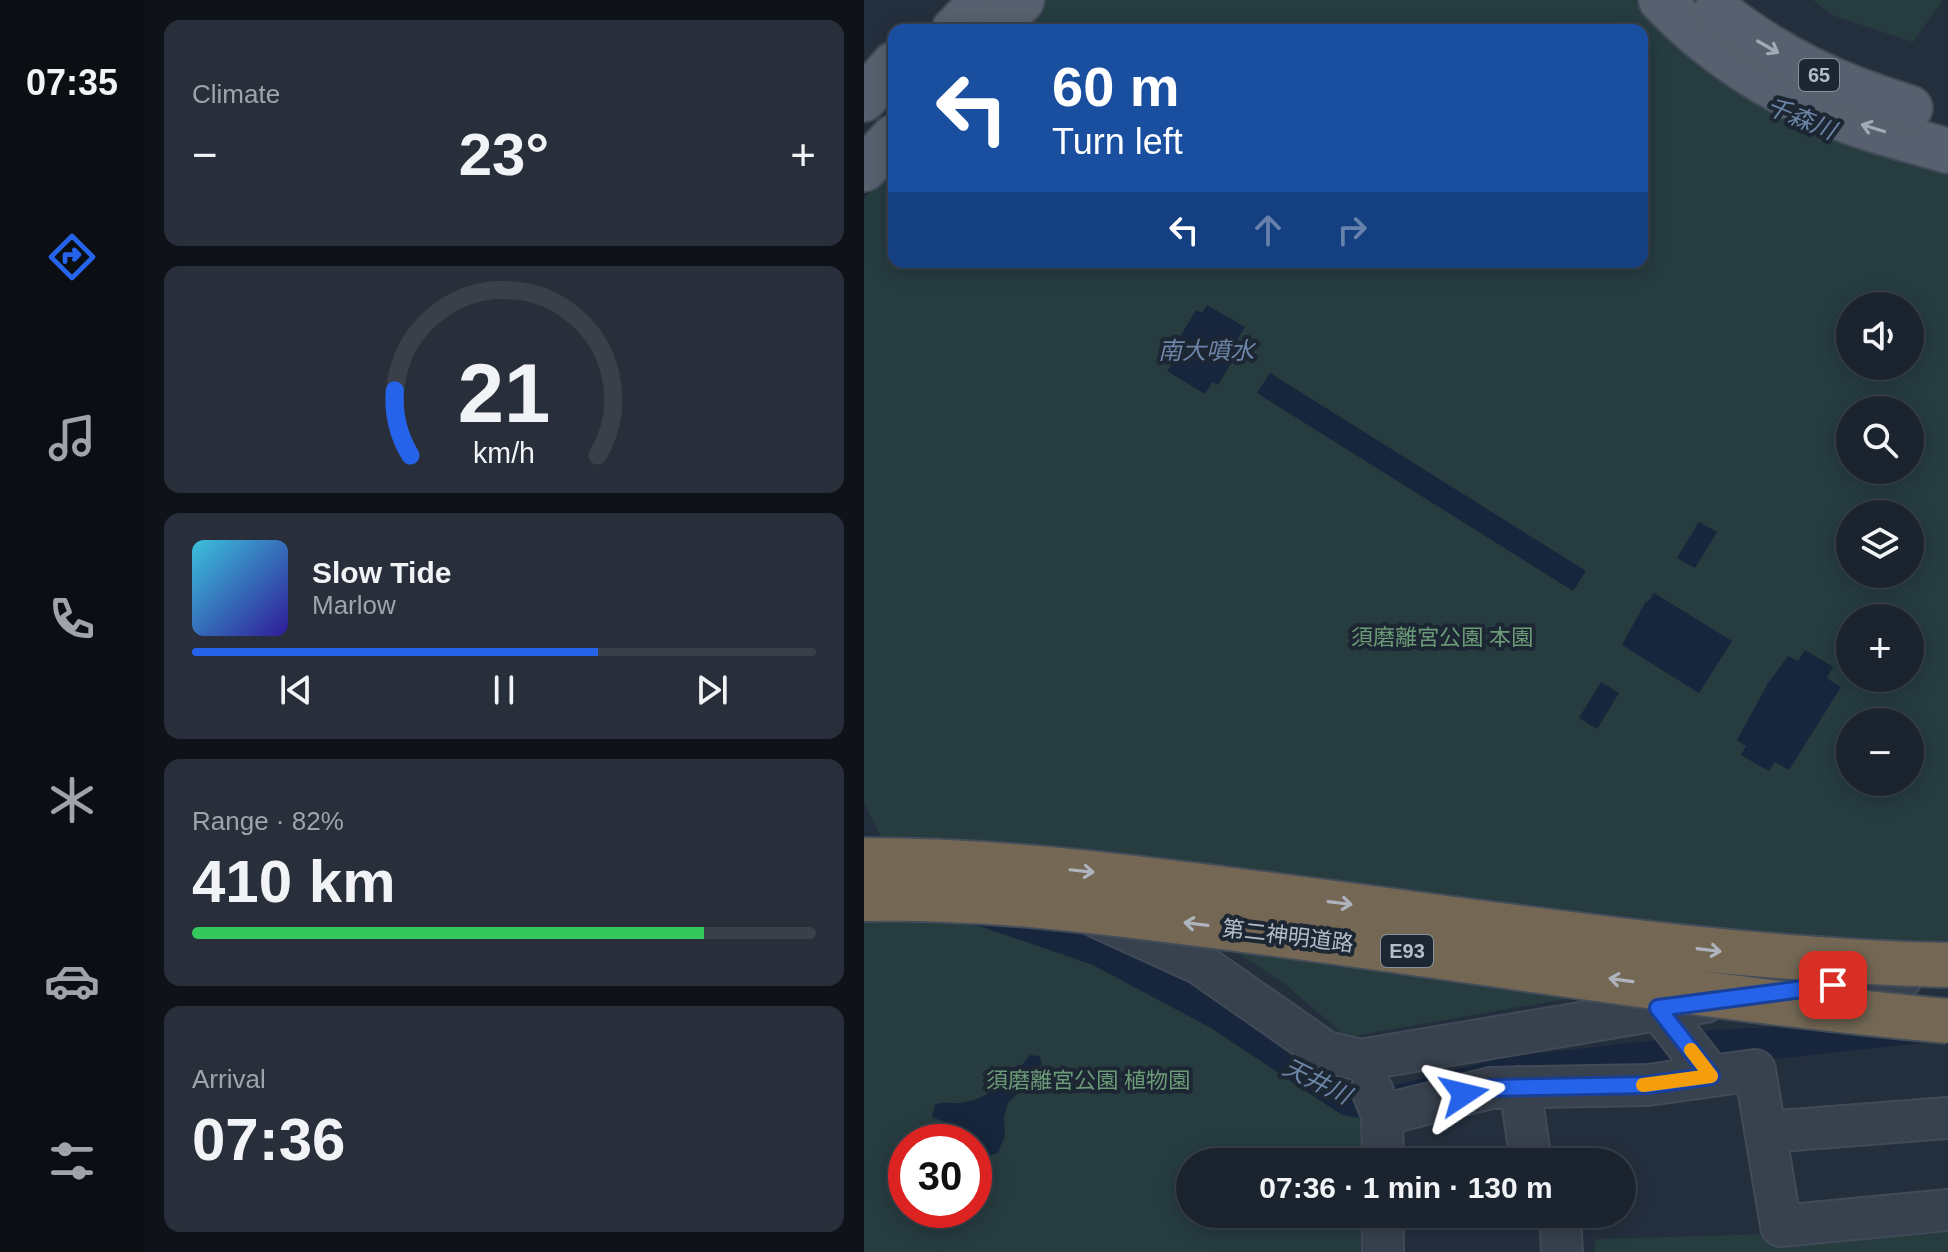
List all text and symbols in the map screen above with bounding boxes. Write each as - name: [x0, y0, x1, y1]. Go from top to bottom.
- one-way arrow: [1756, 39, 1779, 55]
- text: 60 m: [1052, 55, 1180, 118]
- icon: left: [920, 56, 1024, 160]
- road number: 65: [1799, 59, 1839, 91]
- text: 07:35: [26, 62, 118, 103]
- text: Climate: [192, 79, 280, 109]
- water label: 千森川: [1763, 92, 1842, 145]
- one-way arrow: [1861, 120, 1887, 135]
- text: 23°: [459, 121, 549, 188]
- text: Turn left: [1052, 121, 1183, 162]
- text: −: [192, 130, 218, 179]
- text: +: [790, 130, 816, 179]
- icon: left: [1162, 208, 1206, 252]
- icon: ahead: [1246, 208, 1290, 252]
- icon: right: [1330, 208, 1374, 252]
- icon: directions: [44, 229, 100, 285]
- map controls: [1836, 292, 1924, 796]
- button: sound: [1836, 292, 1924, 380]
- water label: 南大噴水: [1158, 337, 1257, 364]
- text: 21: [458, 346, 550, 439]
- button: search: [1836, 396, 1924, 484]
- icon: music: [44, 410, 100, 466]
- text: km/h: [473, 437, 535, 469]
- button: layers: [1836, 500, 1924, 588]
- text: Slow Tide: [312, 556, 451, 589]
- text: Marlow: [312, 590, 396, 620]
- icon: phone: [44, 591, 100, 647]
- button: +: [1836, 604, 1924, 692]
- park label: 須磨離宮公園 本園: [1351, 625, 1533, 650]
- icon: previous: [274, 668, 318, 712]
- icon: pause: [482, 668, 526, 712]
- icon: next: [690, 668, 734, 712]
- button: −: [1836, 708, 1924, 796]
- icon: climate: [44, 772, 100, 828]
- text: Range · 82%: [192, 806, 344, 836]
- text: 410 km: [192, 848, 396, 915]
- one-way arrow: [1068, 863, 1094, 878]
- one-way arrow: [1326, 896, 1352, 911]
- one-way arrow: [1184, 916, 1209, 931]
- street label: 第二神明道路: [1221, 916, 1355, 956]
- road number: E93: [1381, 935, 1433, 967]
- one-way arrow: [1696, 943, 1721, 958]
- pin: [1799, 951, 1867, 1019]
- icon: car: [44, 953, 100, 1009]
- icon: arrive: [1811, 963, 1855, 1007]
- one-way arrow: [1608, 972, 1634, 987]
- position arrow: [1422, 1052, 1506, 1136]
- water label: 天井川: [1279, 1053, 1358, 1110]
- text: Arrival: [192, 1064, 266, 1094]
- park label: 須磨離宮公園 植物園: [986, 1068, 1190, 1093]
- text: 07:36: [192, 1106, 345, 1173]
- speed limit sign: 30: [888, 1124, 992, 1228]
- icon: filters: [44, 1133, 100, 1189]
- text: 07:36 · 1 min · 130 m: [1259, 1171, 1553, 1204]

